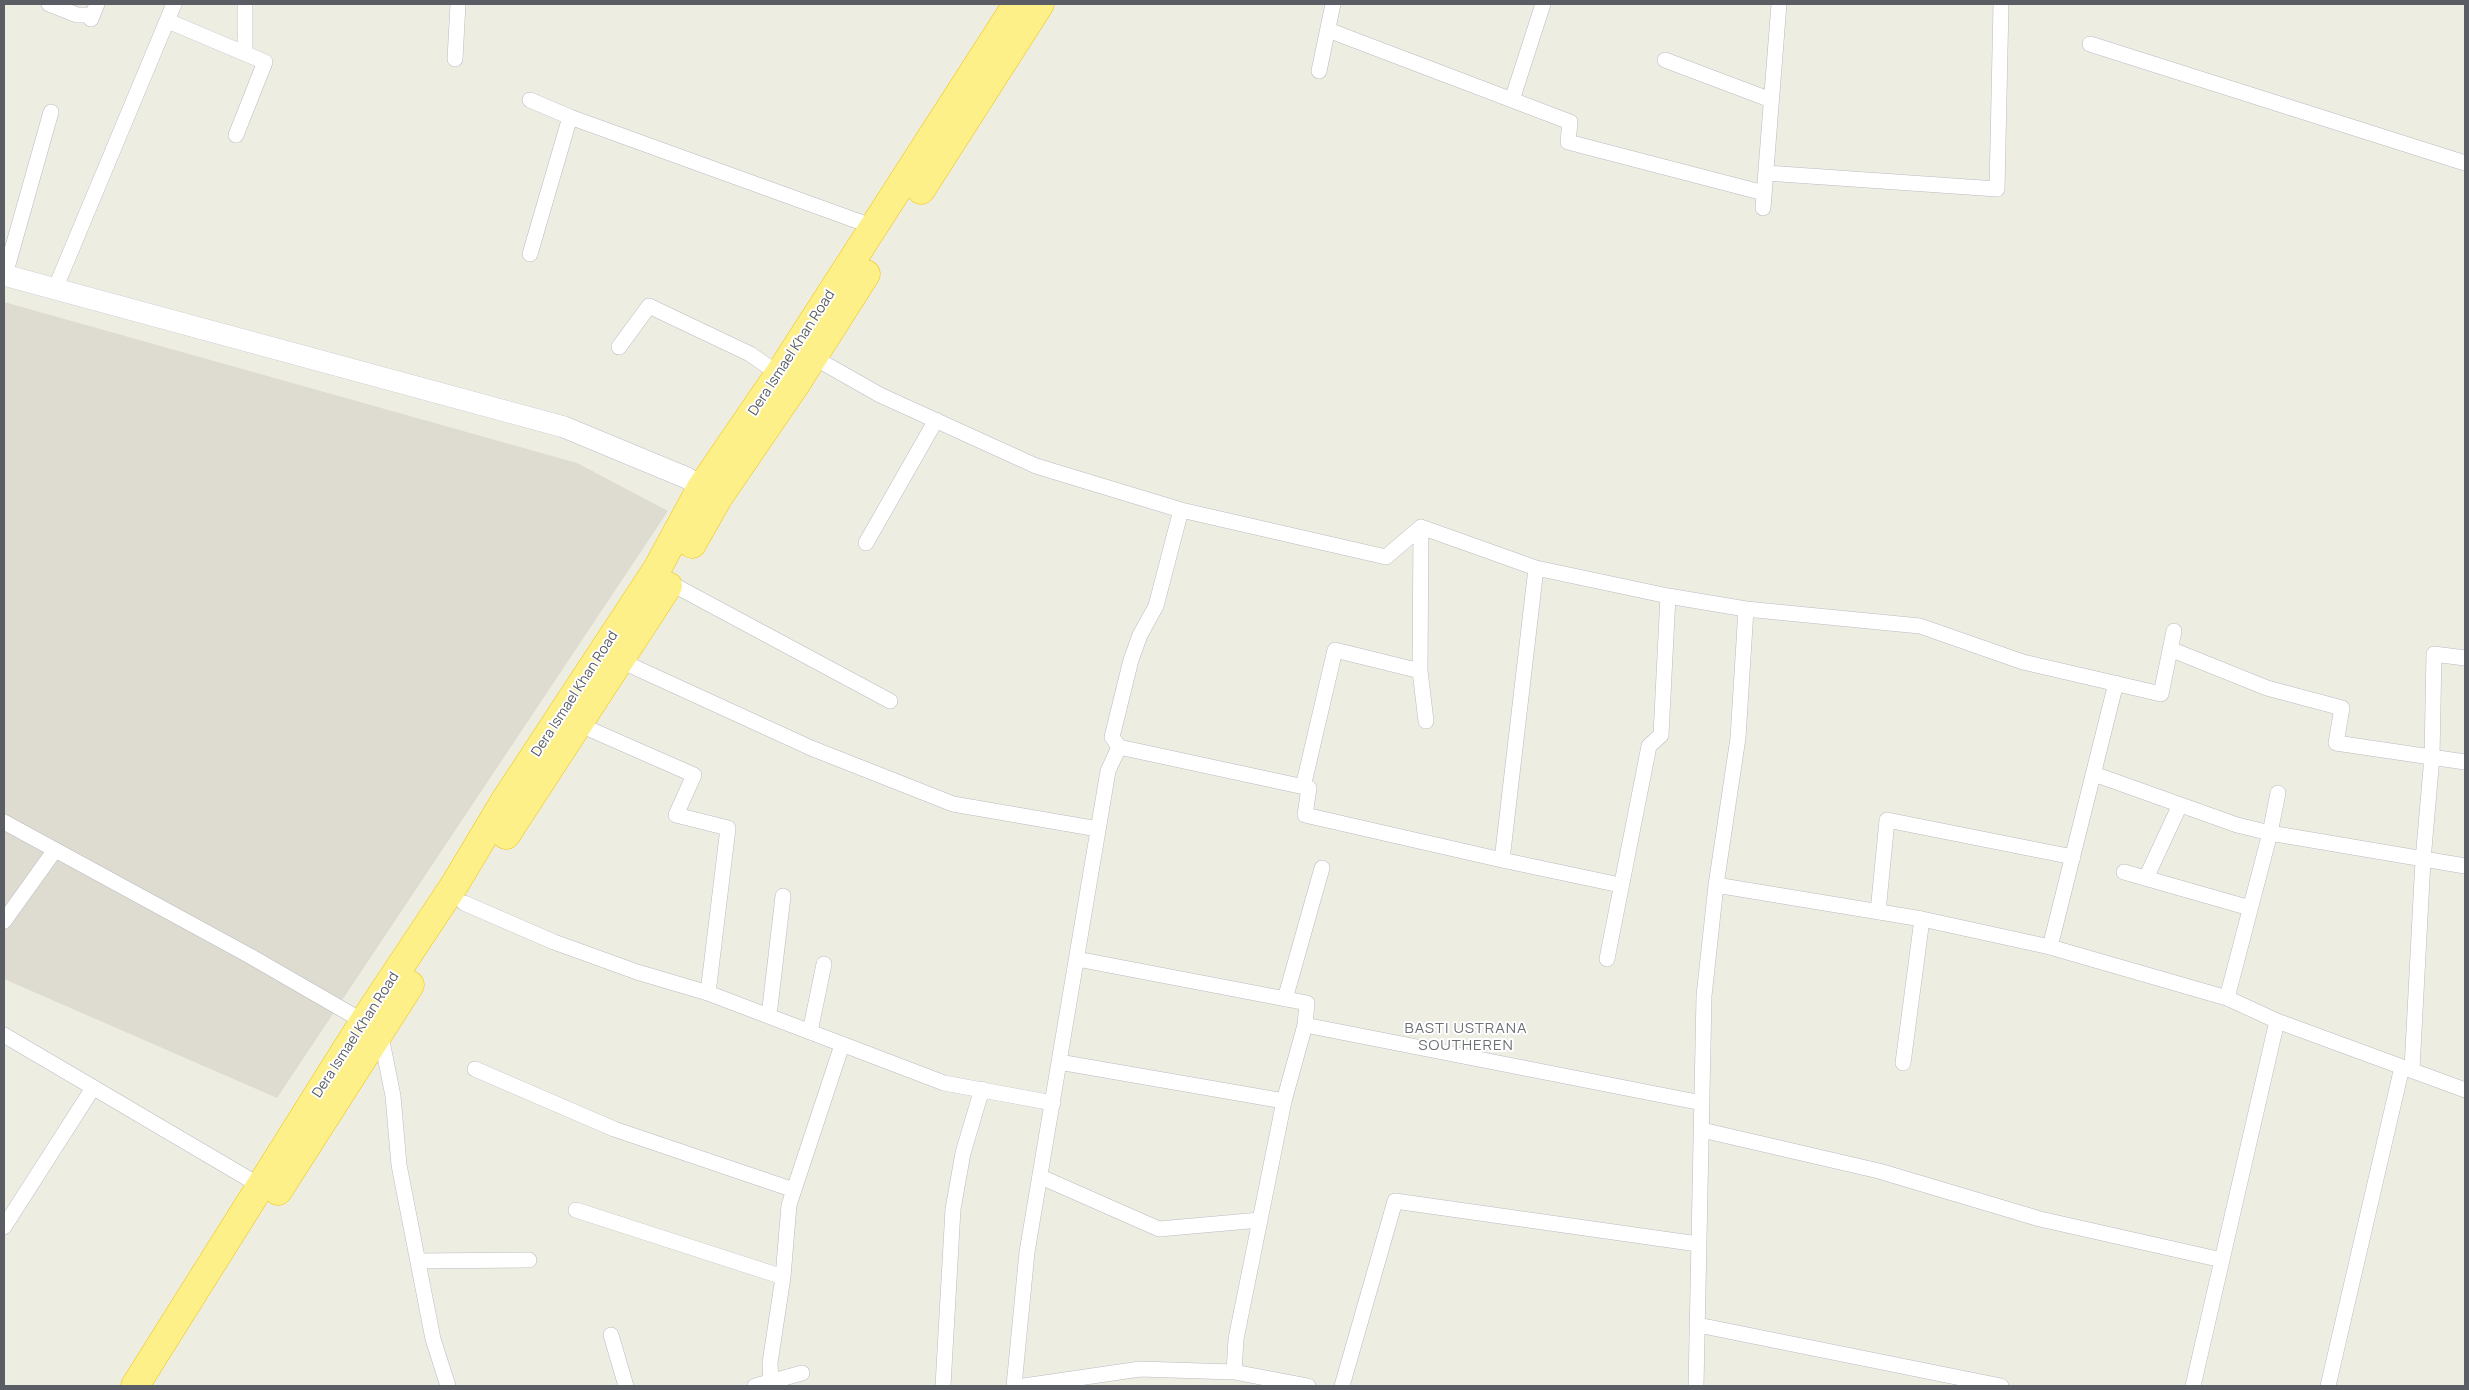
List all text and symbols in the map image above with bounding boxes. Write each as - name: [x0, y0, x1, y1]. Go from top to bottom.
- street label: Dera Ismael Khan Road: [745, 287, 839, 419]
- street label: Dera Ismael Khan Road: [528, 628, 622, 760]
- street label: Dera Ismael Khan Road: [309, 969, 403, 1101]
- district label: BASTI USTRANA SOUTHEREN: [1403, 1020, 1529, 1055]

